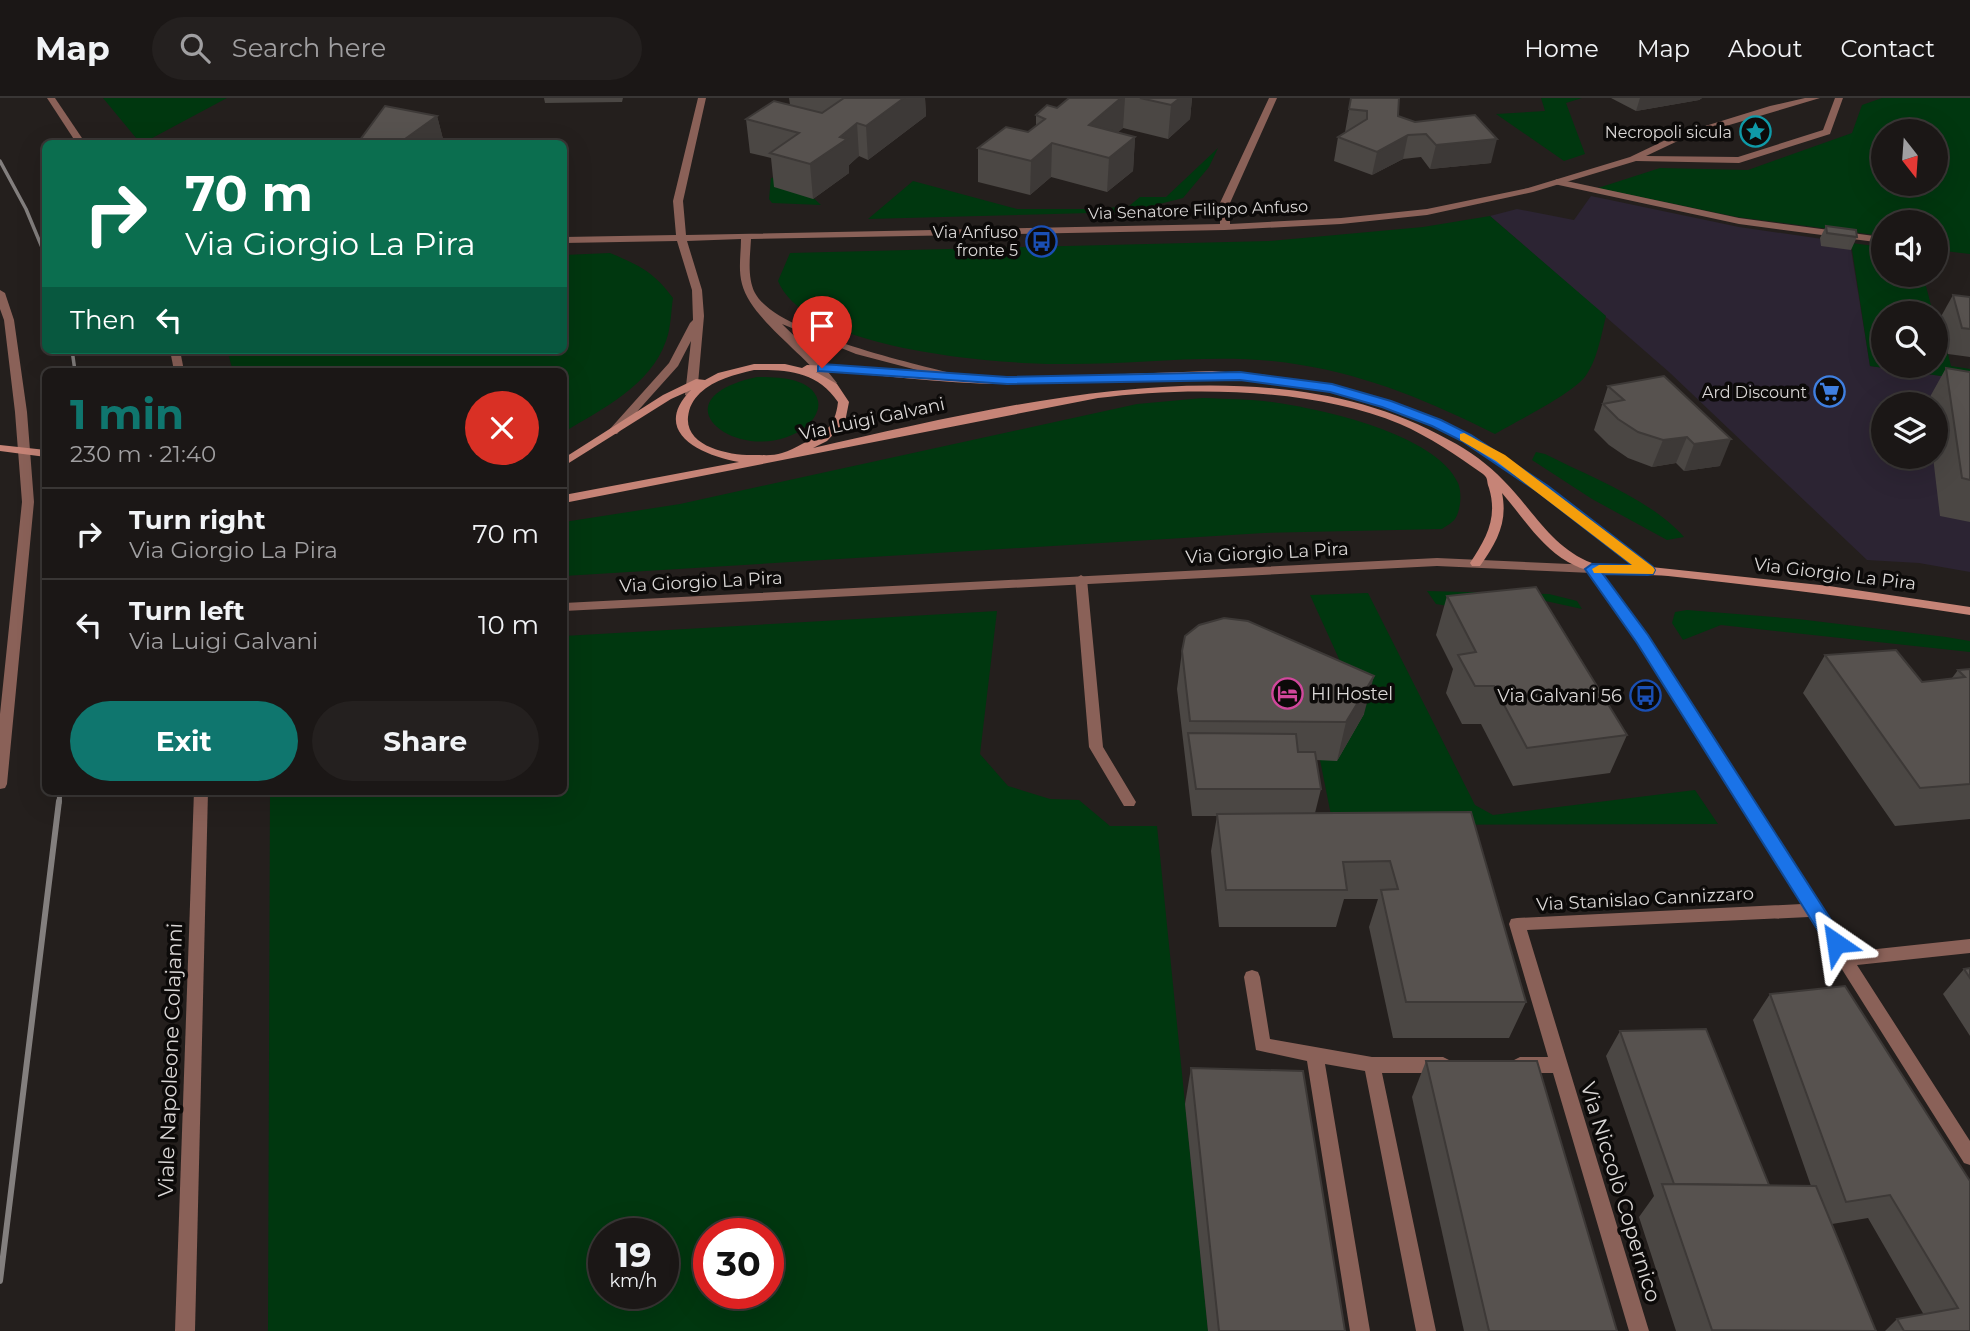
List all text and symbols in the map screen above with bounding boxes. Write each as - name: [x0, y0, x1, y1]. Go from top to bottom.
- search box: [152, 17, 642, 80]
- text: Map: [35, 28, 110, 68]
- icon: search: [176, 29, 214, 67]
- text: Search here: [232, 32, 386, 64]
- text: Home: [1524, 34, 1599, 63]
- text: Map: [1637, 34, 1690, 63]
- text: About: [1728, 34, 1802, 63]
- text: Contact: [1840, 34, 1935, 63]
- place icon: Necropoli sicula: [1738, 115, 1772, 149]
- north arrow: [1871, 119, 1948, 196]
- map controls: [1871, 119, 1948, 469]
- place label: Necropoli sicula: [1605, 123, 1732, 142]
- text: 70 m: [185, 164, 313, 223]
- icon: right: [70, 168, 161, 259]
- street label: Via Senatore Filippo Anfuso: [1088, 197, 1308, 223]
- button: sound: [1871, 210, 1948, 287]
- place label: Via Anfuso fronte 5: [933, 223, 1018, 260]
- text: Via Giorgio La Pira: [185, 224, 476, 263]
- bus stop icon: Via Anfuso fronte 5: [1024, 224, 1058, 258]
- pin: [792, 296, 852, 368]
- icon: left: [150, 301, 188, 339]
- button: search: [1871, 301, 1948, 378]
- text: Then: [70, 304, 136, 336]
- icon: arrive: [803, 307, 841, 345]
- supermarket icon: Ard Discount: [1813, 375, 1847, 409]
- place label: Ard Discount: [1702, 383, 1808, 402]
- text: 1 min: [70, 388, 184, 440]
- button: close: [465, 391, 539, 465]
- button: layers: [1871, 392, 1948, 469]
- street label: Via Luigi Galvani: [797, 393, 947, 445]
- text: 230 m · 21:40: [70, 440, 216, 468]
- text: Turn right: [129, 504, 265, 536]
- icon: right: [70, 515, 108, 553]
- text: 70 m: [473, 518, 539, 550]
- text: Via Giorgio La Pira: [129, 536, 338, 564]
- street label: Via Giorgio La Pira: [1185, 538, 1349, 568]
- street label: Via Giorgio La Pira: [1753, 553, 1917, 595]
- street label: Via Giorgio La Pira: [619, 567, 783, 597]
- text: Turn left: [129, 595, 245, 627]
- icon: left: [70, 606, 108, 644]
- text: 10 m: [478, 609, 539, 641]
- text: Via Luigi Galvani: [129, 627, 318, 655]
- hotel icon: HI Hostel: [1271, 677, 1305, 711]
- bus stop icon: Via Galvani 56: [1628, 679, 1662, 713]
- place label: HI Hostel: [1311, 683, 1393, 705]
- place label: Via Galvani 56: [1497, 685, 1622, 707]
- button: Exit: [70, 701, 298, 781]
- button: Share: [312, 701, 539, 781]
- street label: Via Stanislao Cannizzaro: [1536, 882, 1754, 916]
- position arrow: [1799, 906, 1873, 980]
- street label: Viale Napoleone Colajanni: [153, 922, 187, 1198]
- street label: Via Niccolò Copernico: [1576, 1079, 1666, 1305]
- speed limit sign: 30: [693, 1218, 784, 1309]
- text: 19: [615, 1233, 652, 1276]
- text: km/h: [609, 1270, 658, 1292]

